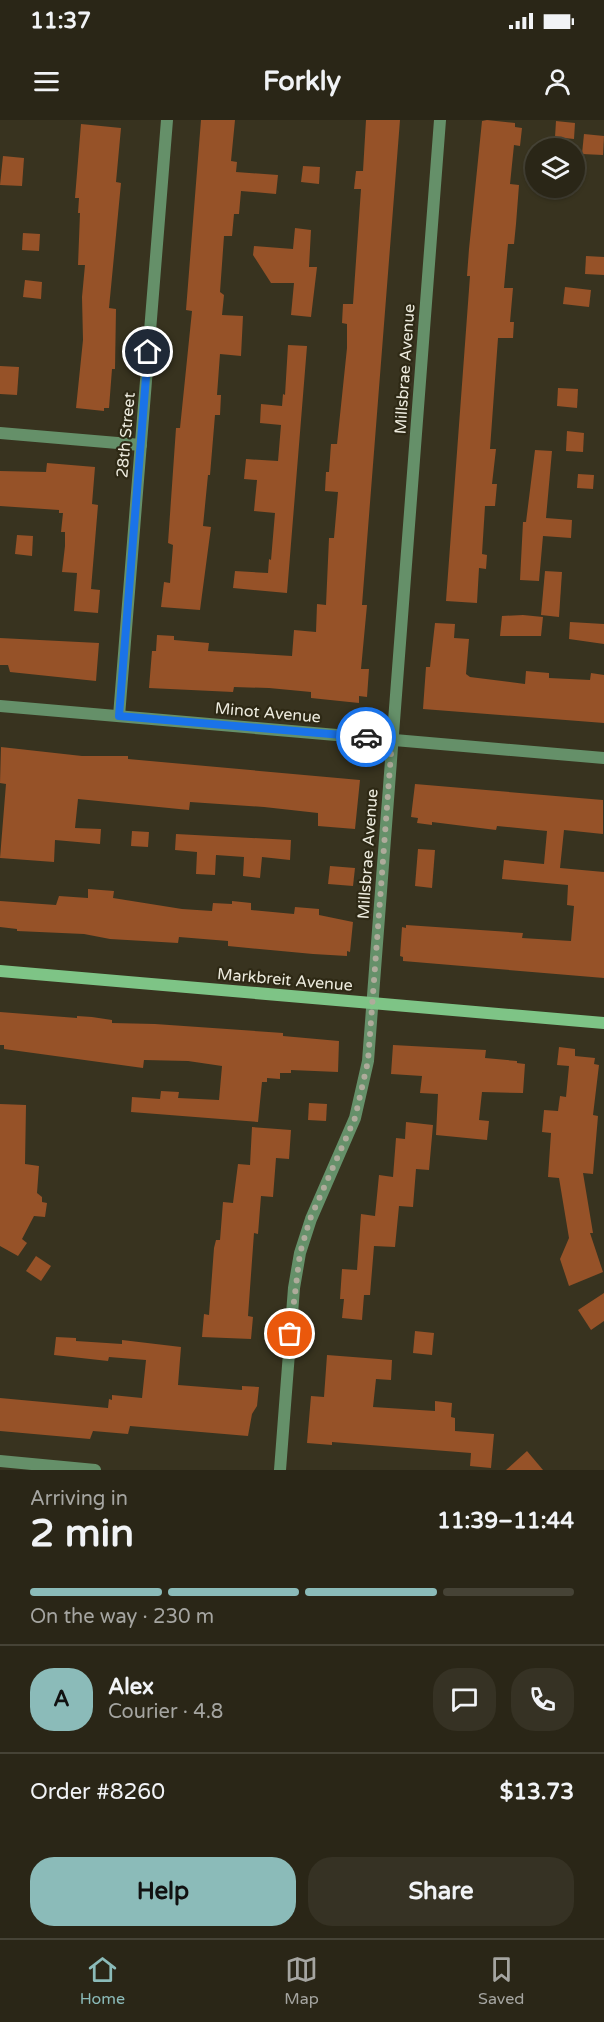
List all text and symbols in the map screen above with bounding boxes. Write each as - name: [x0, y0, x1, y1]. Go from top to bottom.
- text: 11:37: [30, 8, 91, 34]
- icon: menu: [30, 65, 63, 98]
- text: Forkly: [263, 65, 341, 98]
- icon: person: [541, 65, 574, 98]
- map controls: [525, 138, 585, 198]
- button: layers: [525, 138, 585, 198]
- street label: Millsbrae Avenue: [390, 303, 420, 435]
- pin: [122, 326, 173, 377]
- icon: home: [131, 335, 164, 368]
- street label: 28th Street: [112, 391, 140, 479]
- street label: Minot Avenue: [214, 698, 322, 728]
- courier: [336, 707, 396, 767]
- icon: car: [350, 721, 383, 754]
- street label: Millsbrae Avenue: [353, 788, 383, 920]
- street label: Markbreit Avenue: [216, 964, 353, 996]
- pin: [264, 1308, 315, 1359]
- icon: bag: [273, 1317, 306, 1350]
- text: Arriving in: [30, 1487, 128, 1511]
- text: 11:39–11:44: [437, 1508, 574, 1534]
- text: 2 min: [30, 1510, 134, 1557]
- text: On the way · 230 m: [30, 1605, 214, 1629]
- button: chat: [433, 1668, 496, 1731]
- button: phone: [511, 1668, 574, 1731]
- text: Alex: [108, 1674, 154, 1700]
- text: A: [53, 1686, 70, 1712]
- text: Courier · 4.8: [108, 1700, 223, 1724]
- text: Order #8260: [30, 1779, 165, 1805]
- text: $13.73: [500, 1779, 574, 1805]
- button: Help: [30, 1857, 296, 1926]
- button: Share: [308, 1857, 574, 1926]
- tab: Home: [80, 1953, 125, 2009]
- tab: Map: [284, 1953, 319, 2009]
- tab: Saved: [478, 1953, 524, 2009]

